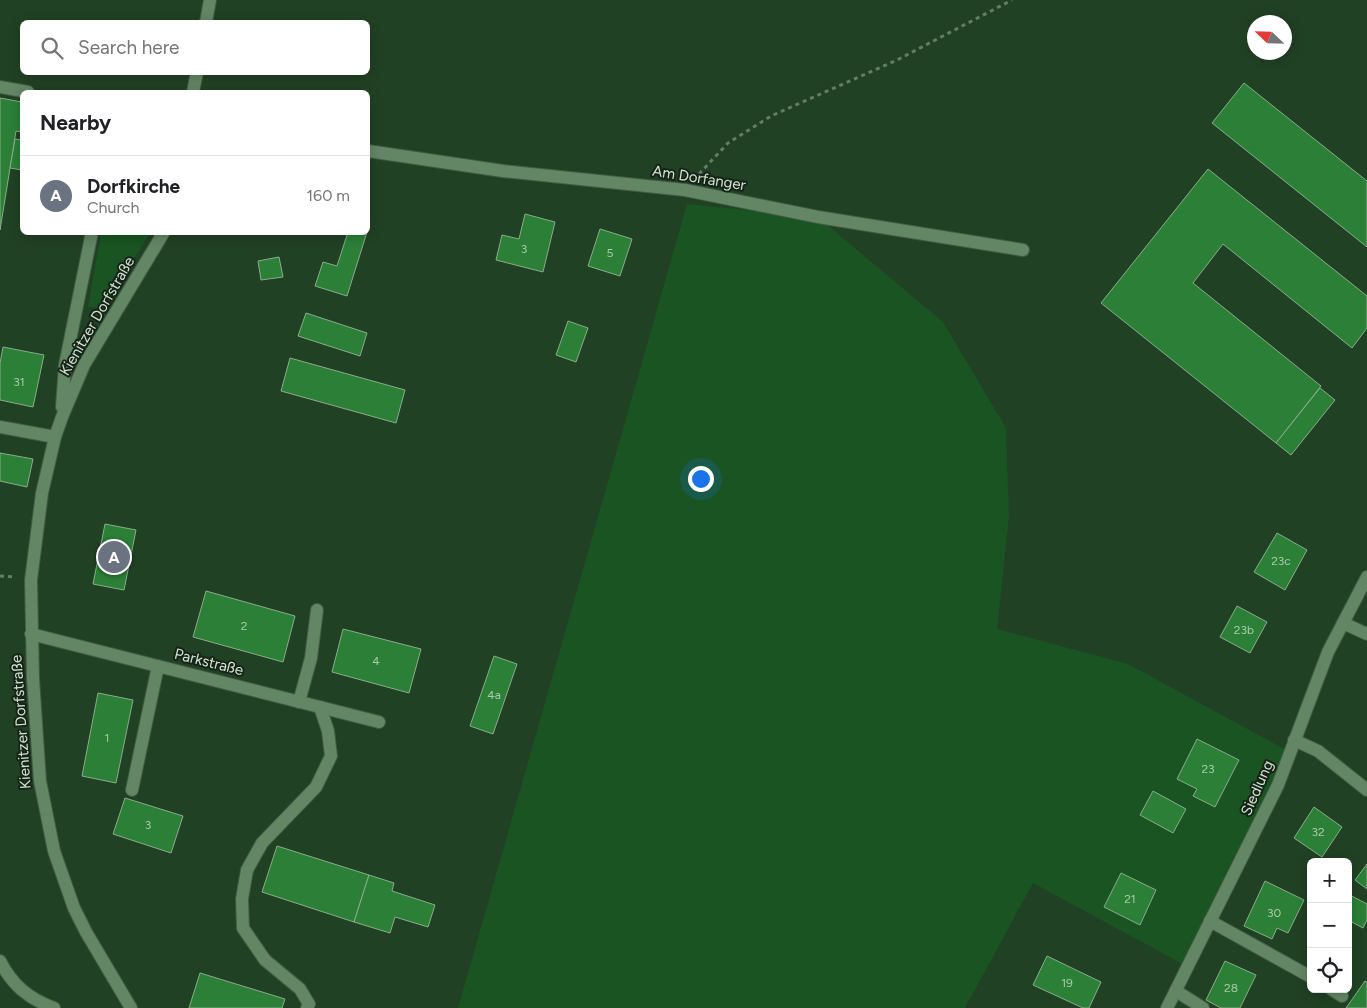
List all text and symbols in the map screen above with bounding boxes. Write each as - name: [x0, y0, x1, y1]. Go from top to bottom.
- north arrow: [1247, 15, 1292, 60]
- search box: [20, 20, 370, 75]
- icon: search: [38, 34, 66, 62]
- text: Search here: [78, 36, 180, 59]
- text: Nearby: [40, 110, 111, 135]
- street label: Am Dorfanger: [651, 162, 747, 194]
- text: Dorfkirche: [87, 175, 180, 198]
- text: A: [50, 186, 62, 205]
- text: 160 m: [307, 186, 350, 205]
- text: Church: [87, 198, 139, 217]
- house number: 3: [521, 242, 527, 256]
- house number: 5: [607, 246, 614, 260]
- street label: Kienitzer Dorfstraße: [56, 253, 138, 379]
- house number: 31: [13, 375, 25, 389]
- your location: [688, 466, 714, 492]
- pin: A: [98, 538, 130, 576]
- house number: 23c: [1271, 554, 1291, 568]
- house number: 2: [241, 619, 247, 633]
- house number: 23b: [1234, 623, 1254, 637]
- street label: Parkstraße: [173, 645, 245, 679]
- street label: Kienitzer Dorfstraße: [7, 654, 35, 790]
- house number: 4: [372, 654, 380, 668]
- house number: 4a: [487, 688, 501, 702]
- house number: 1: [105, 731, 109, 745]
- street label: Siedlung: [1237, 758, 1277, 818]
- house number: 23: [1201, 762, 1215, 776]
- house number: 3: [145, 818, 151, 832]
- house number: 32: [1311, 825, 1325, 839]
- map controls: [1307, 858, 1352, 993]
- button: +: [1307, 858, 1352, 903]
- house number: 21: [1124, 892, 1136, 906]
- button: −: [1307, 903, 1352, 948]
- house number: 30: [1267, 906, 1281, 920]
- button: locate: [1307, 948, 1352, 993]
- house number: 19: [1061, 976, 1073, 990]
- house number: 28: [1224, 981, 1238, 995]

